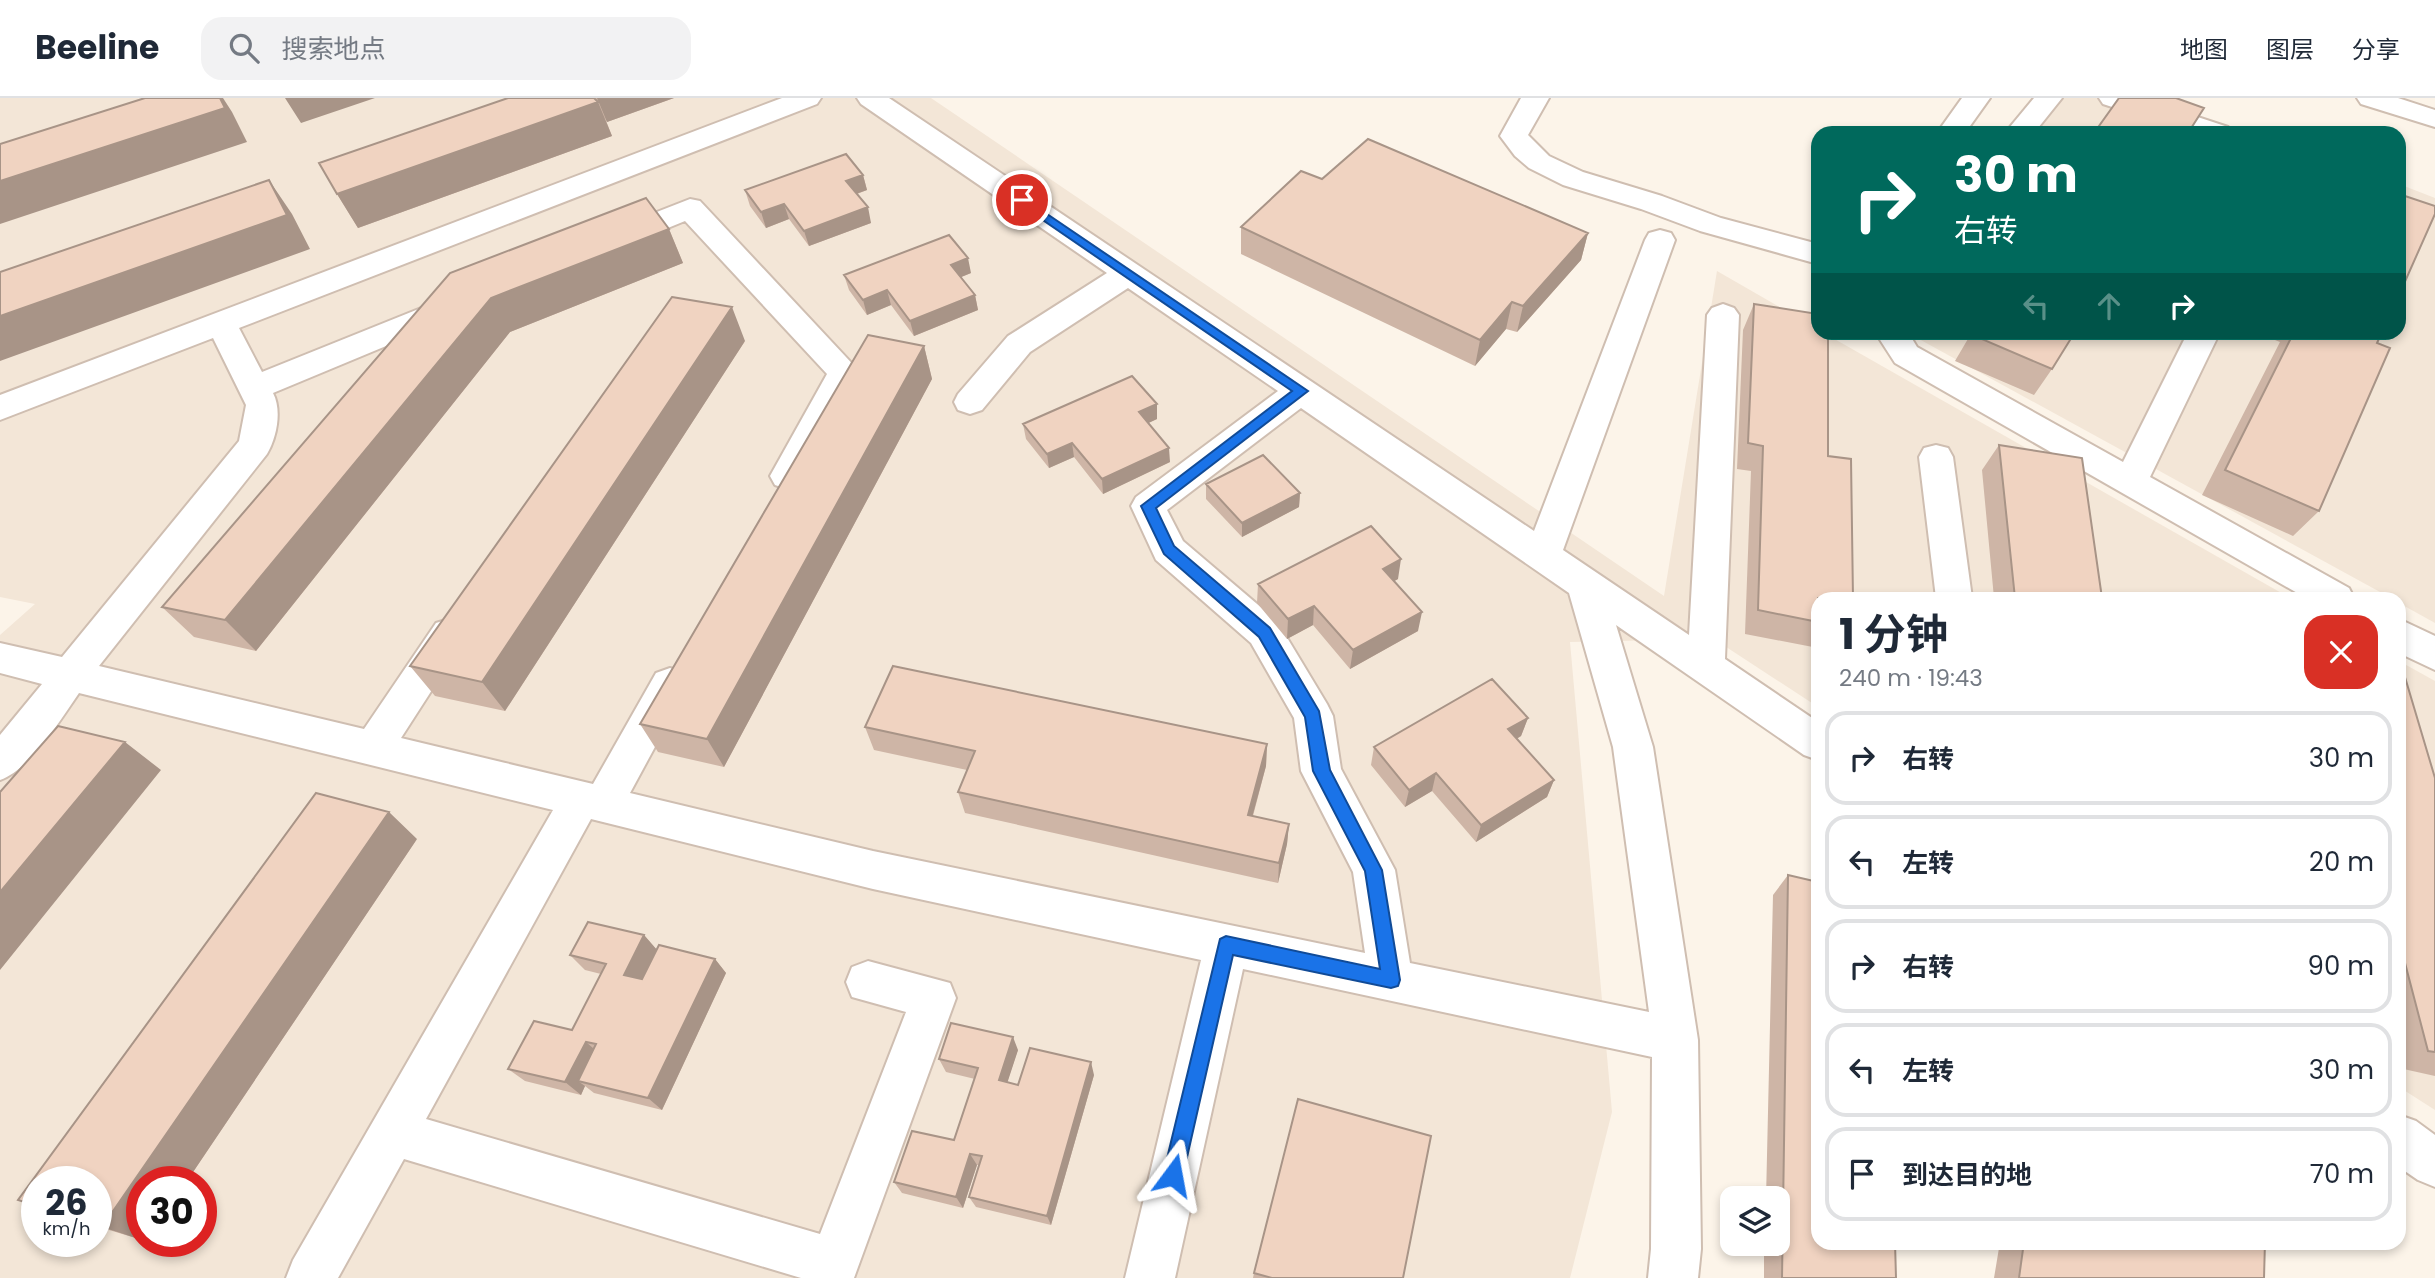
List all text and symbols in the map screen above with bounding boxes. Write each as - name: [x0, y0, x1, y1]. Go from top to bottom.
- search box: [201, 17, 691, 80]
- text: Beeline: [35, 24, 159, 71]
- icon: search: [225, 29, 263, 67]
- text: 搜索地点: [281, 31, 385, 67]
- text: 地图: [2180, 33, 2228, 66]
- text: 图层: [2266, 33, 2314, 66]
- text: 分享: [2352, 33, 2400, 66]
- text: 30 m: [1954, 141, 2078, 209]
- icon: right: [1839, 154, 1930, 245]
- pin: [992, 170, 1052, 230]
- icon: arrive: [1003, 181, 1041, 219]
- text: 右转: [1954, 208, 2018, 253]
- icon: left: [2017, 287, 2055, 325]
- icon: ahead: [2090, 287, 2128, 325]
- icon: right: [2163, 287, 2201, 325]
- text: 1 分钟: [1839, 605, 1948, 664]
- button: close: [2304, 615, 2378, 689]
- text: 240 m · 19:43: [1839, 662, 1983, 694]
- icon: right: [1843, 739, 1881, 777]
- text: 30 m: [2309, 740, 2374, 776]
- text: 右转: [1902, 741, 1954, 777]
- icon: left: [1843, 843, 1881, 881]
- text: 20 m: [2309, 844, 2374, 880]
- text: 左转: [1902, 845, 1954, 881]
- icon: right: [1843, 947, 1881, 985]
- text: 90 m: [2308, 948, 2374, 984]
- text: 右转: [1902, 949, 1954, 985]
- icon: left: [1843, 1051, 1881, 1089]
- text: 30 m: [2309, 1052, 2374, 1088]
- text: 左转: [1902, 1053, 1954, 1089]
- position arrow: [1136, 1138, 1210, 1212]
- icon: arrive: [1843, 1155, 1881, 1193]
- text: 70 m: [2310, 1156, 2374, 1192]
- text: 到达目的地: [1902, 1157, 2032, 1193]
- speed limit sign: 30: [126, 1166, 217, 1257]
- text: 26: [45, 1178, 88, 1227]
- map controls: [1720, 1186, 1790, 1256]
- button: layers: [1720, 1186, 1790, 1256]
- text: km/h: [43, 1216, 90, 1241]

